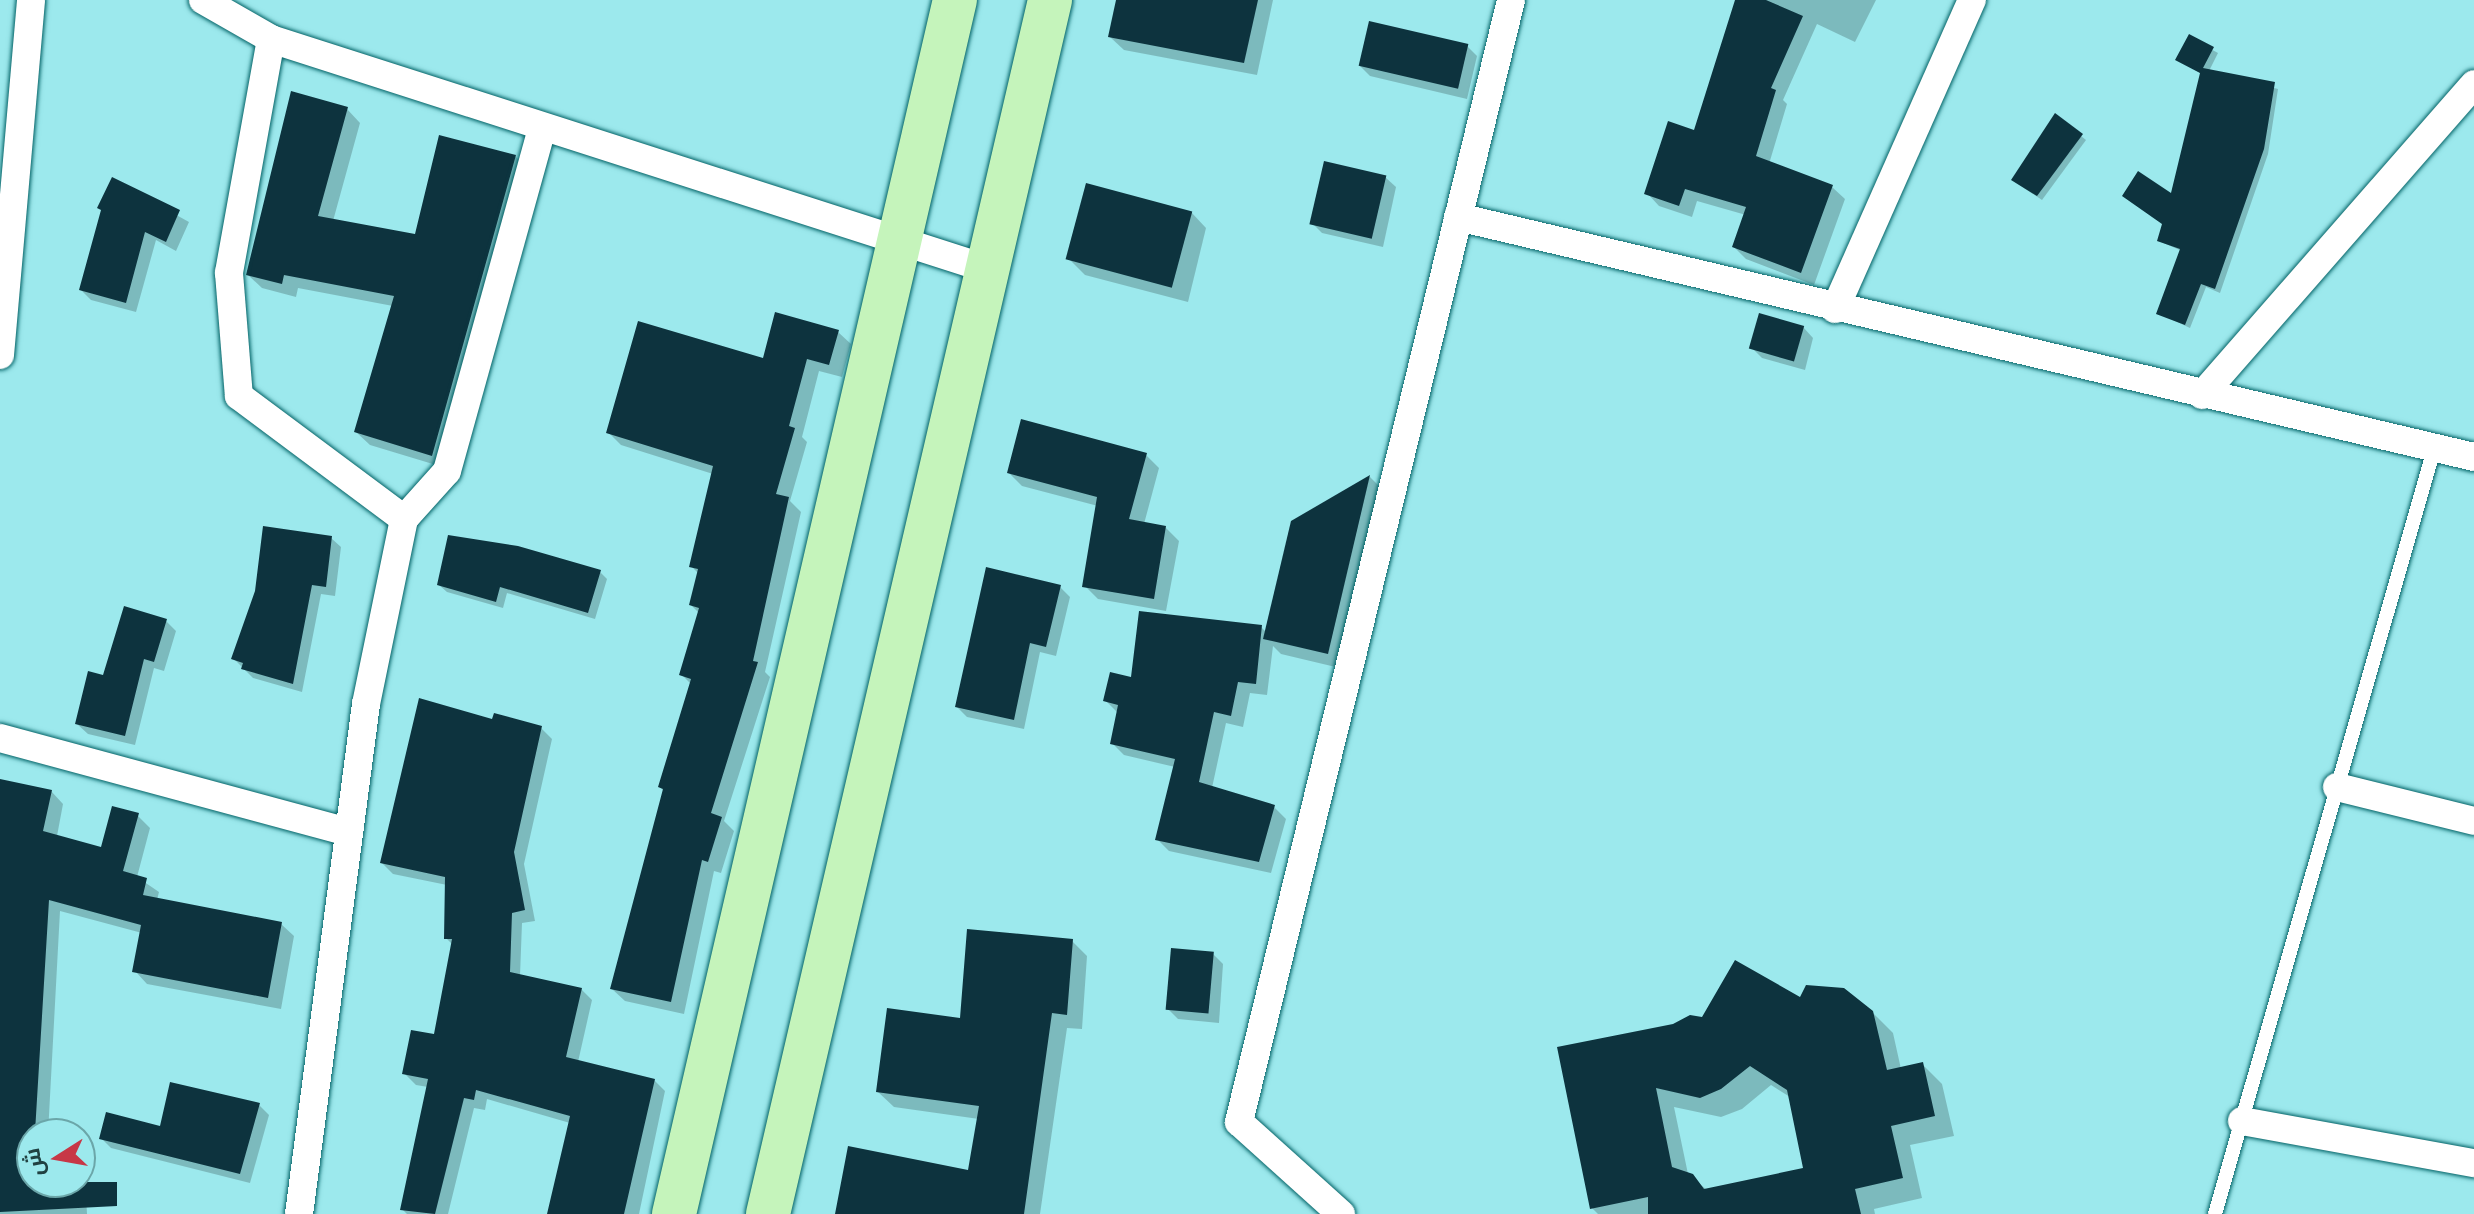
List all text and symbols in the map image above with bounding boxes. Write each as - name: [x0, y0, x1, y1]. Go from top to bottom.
- north arrow: [16, 1118, 96, 1198]
- text: ش: [19, 1146, 49, 1179]

